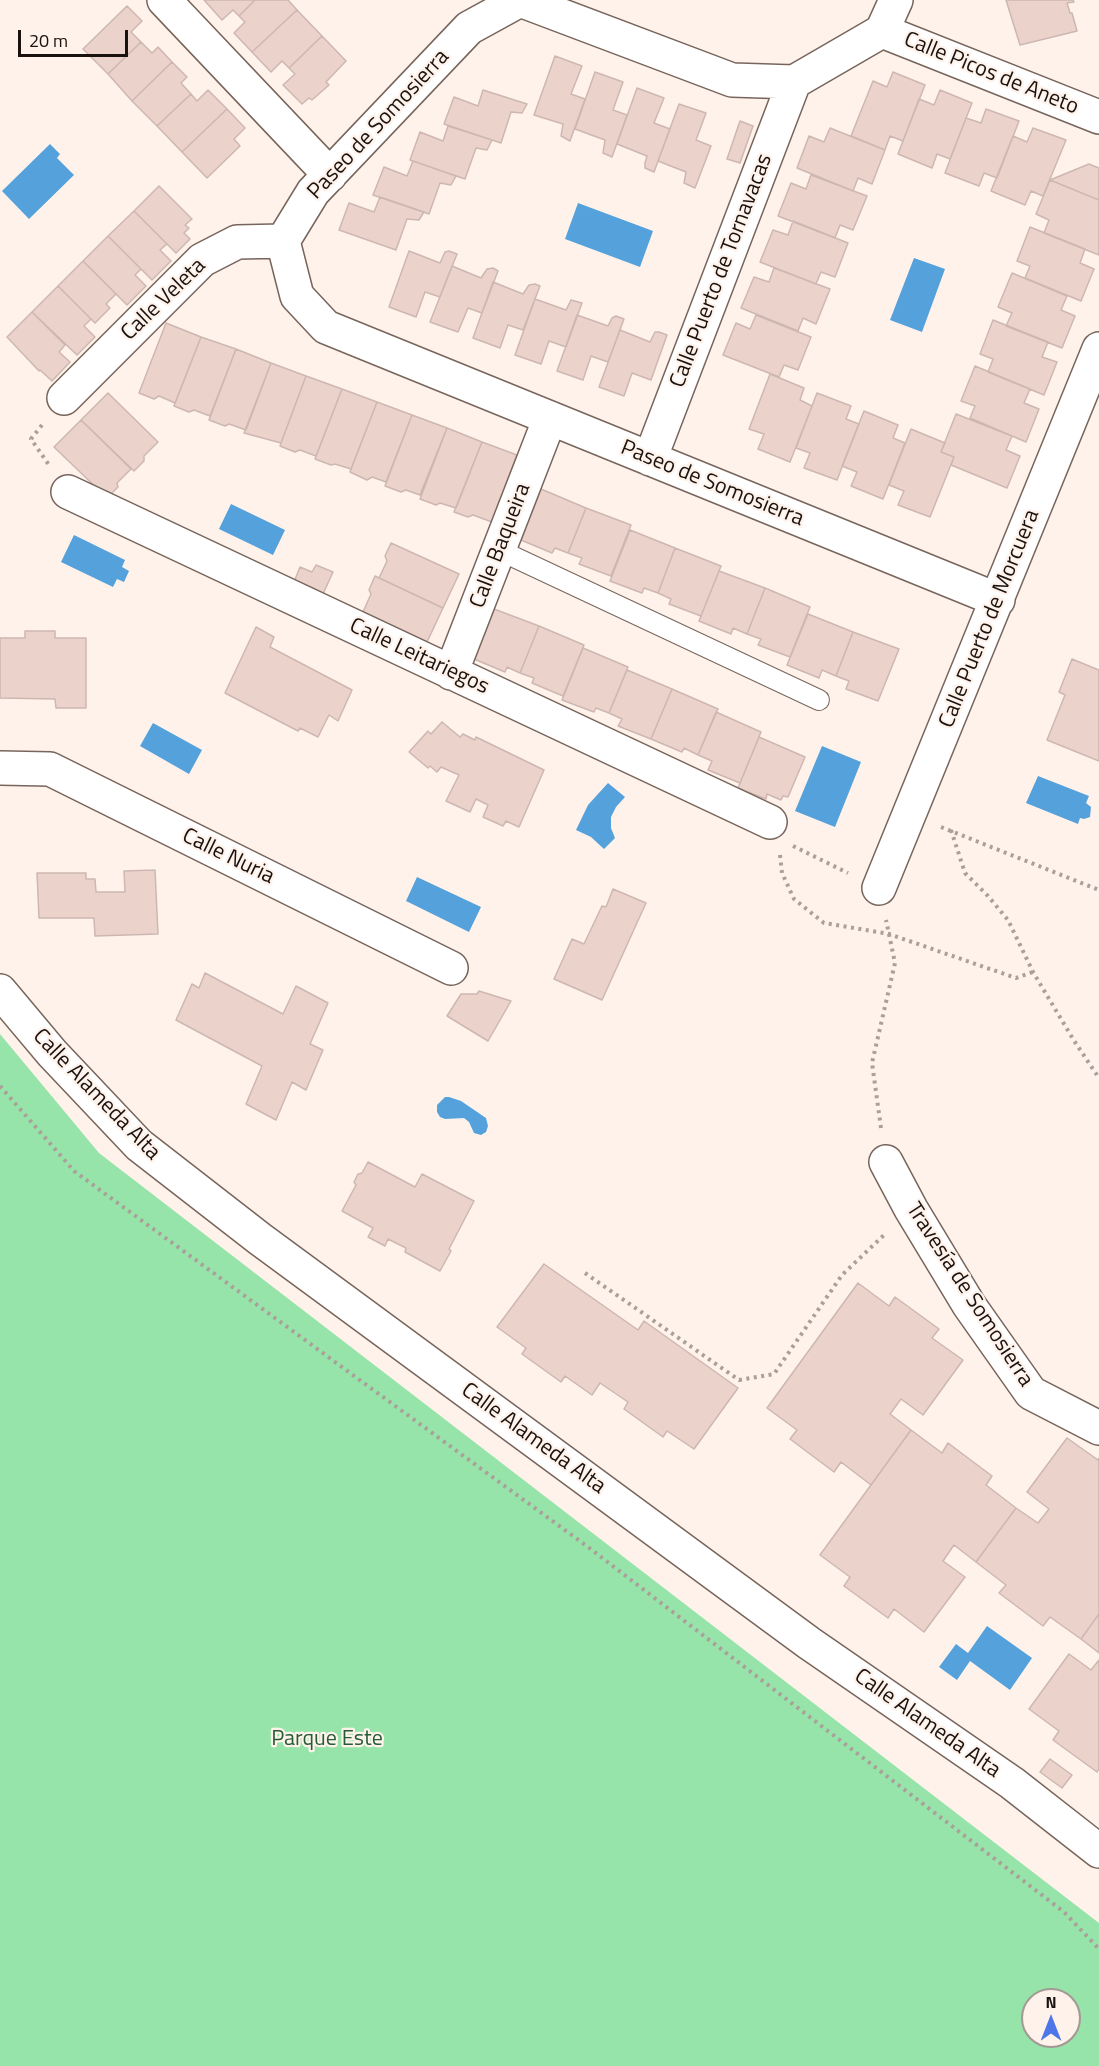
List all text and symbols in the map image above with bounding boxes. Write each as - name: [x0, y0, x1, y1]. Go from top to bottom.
- scale bar: [21, 18, 130, 56]
- text: 20 m: [29, 27, 68, 54]
- street label: Calle Picos de Aneto: [900, 27, 1082, 121]
- street label: Paseo de Somosierra: [303, 45, 455, 205]
- street label: Calle Puerto de Tornavacas: [665, 150, 779, 392]
- street label: Calle Veleta: [116, 253, 212, 347]
- street label: Paseo de Somosierra: [617, 435, 807, 533]
- street label: Calle Baqueira: [465, 480, 537, 612]
- street label: Calle Puerto de Morcuera: [934, 506, 1046, 732]
- street label: Calle Leitariegos: [345, 613, 493, 701]
- street label: Calle Nuria: [178, 823, 278, 891]
- street label: Calle Alameda Alta: [27, 1024, 165, 1166]
- street label: Travesía de Somosierra: [900, 1198, 1038, 1392]
- street label: Calle Alameda Alta: [456, 1378, 610, 1500]
- street label: Calle Alameda Alta: [849, 1664, 1005, 1784]
- park label: Parque Este: [271, 1727, 383, 1753]
- north arrow: [1021, 1988, 1081, 2048]
- text: N: [1045, 1990, 1057, 2014]

